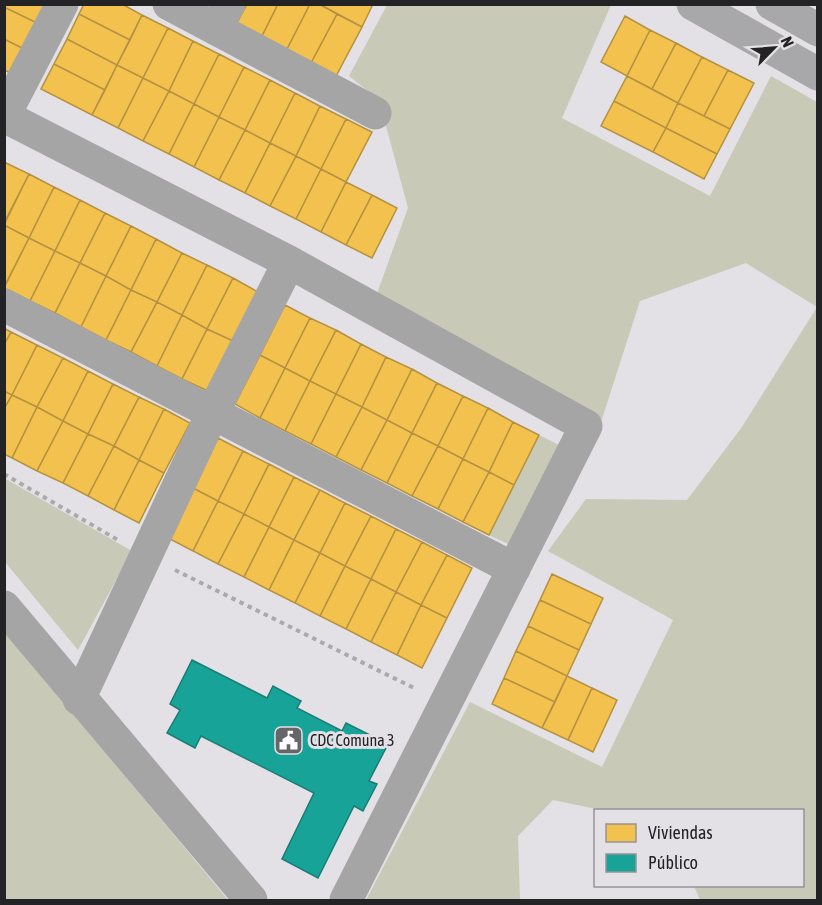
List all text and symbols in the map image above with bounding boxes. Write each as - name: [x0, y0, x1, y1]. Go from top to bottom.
- north arrow: [744, 18, 804, 78]
- text: N: [777, 34, 798, 50]
- public building icon: CDC Comuna 3: [273, 724, 305, 756]
- place label: CDC Comuna 3: [310, 731, 394, 749]
- legend: [594, 809, 804, 887]
- text: Viviendas: [648, 822, 713, 843]
- text: Público: [648, 852, 698, 873]

